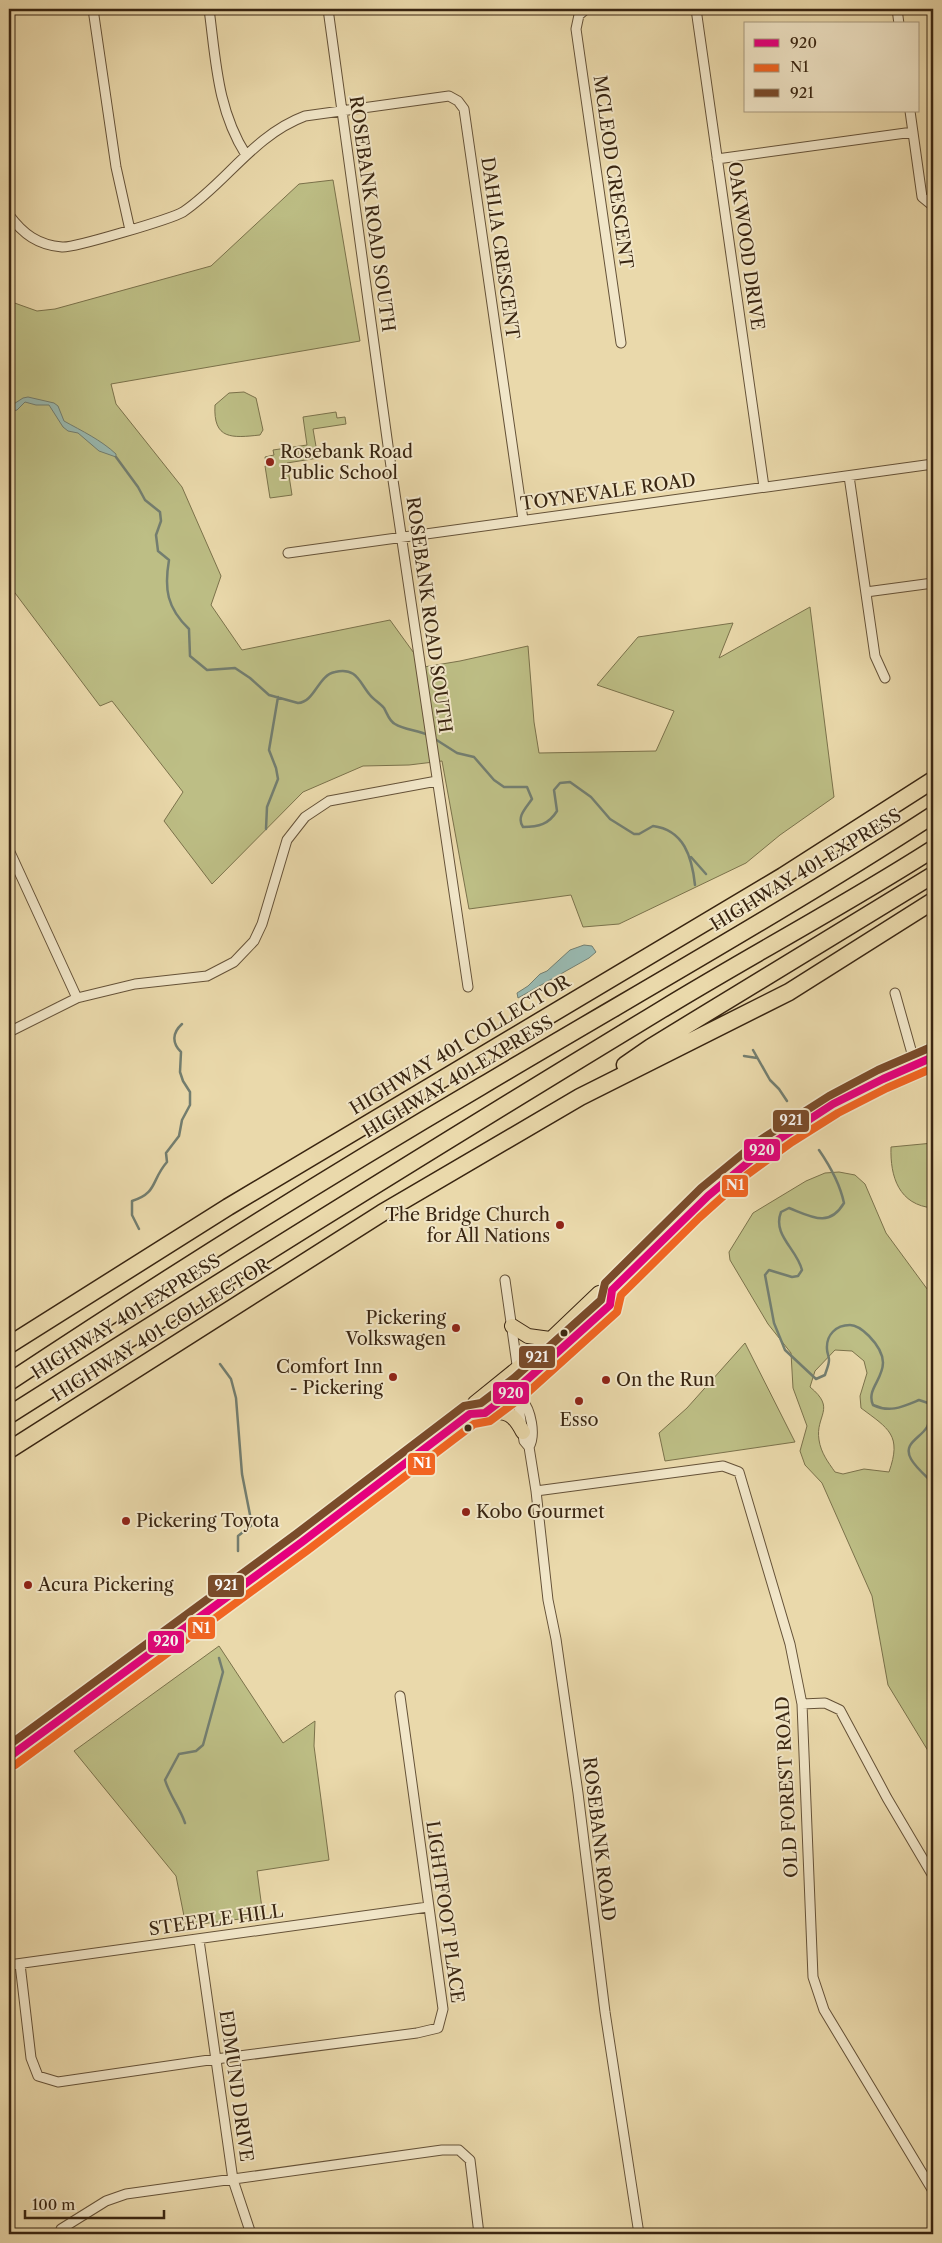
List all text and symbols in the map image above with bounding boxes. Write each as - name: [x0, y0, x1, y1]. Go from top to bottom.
- legend: [744, 22, 920, 112]
- text: 920: [790, 33, 817, 52]
- text: N1: [790, 57, 809, 76]
- street label: MCLEOD CRESCENT: [589, 74, 638, 271]
- text: 921: [790, 83, 814, 102]
- street label: ROSEBANK ROAD SOUTH: [345, 94, 399, 334]
- street label: DAHLIA CRESCENT: [476, 156, 524, 341]
- street label: OAKWOOD DRIVE: [723, 160, 769, 332]
- place label: Rosebank Road Public School: [280, 441, 413, 484]
- marker: Rosebank Road Public School: [264, 456, 276, 468]
- street label: TOYNEVALE ROAD: [519, 469, 697, 515]
- street label: ROSEBANK ROAD SOUTH: [402, 495, 456, 735]
- street label: HIGHWAY 401 EXPRESS: [707, 804, 905, 936]
- street label: HIGHWAY 401 COLLECTOR: [346, 970, 575, 1120]
- street label: HIGHWAY 401 EXPRESS: [359, 1011, 557, 1143]
- line badge: 921: [772, 1109, 810, 1133]
- text: 921: [780, 1111, 803, 1129]
- line badge: 920: [743, 1138, 781, 1162]
- text: 920: [749, 1141, 775, 1159]
- line badge: N1: [721, 1174, 749, 1198]
- text: N1: [726, 1176, 745, 1194]
- place label: The Bridge Church for All Nations: [385, 1204, 550, 1247]
- marker: The Bridge Church for All Nations: [554, 1219, 566, 1231]
- street label: HIGHWAY 401 EXPRESS: [27, 1250, 225, 1384]
- street label: HIGHWAY 401 COLLECTOR: [48, 1253, 275, 1406]
- place label: Pickering Volkswagen: [344, 1307, 446, 1350]
- marker: Pickering Volkswagen: [450, 1322, 462, 1334]
- unlabelled marker: [559, 1328, 569, 1338]
- line badge: 921: [518, 1345, 556, 1369]
- text: 921: [526, 1348, 549, 1366]
- place label: Comfort Inn - Pickering: [276, 1356, 383, 1399]
- place label: On the Run: [616, 1369, 715, 1391]
- marker: Comfort Inn - Pickering: [387, 1371, 399, 1383]
- marker: On the Run: [600, 1374, 612, 1386]
- line badge: 920: [492, 1381, 530, 1405]
- text: 920: [498, 1384, 524, 1402]
- marker: Esso: [573, 1395, 585, 1407]
- place label: Esso: [559, 1409, 599, 1431]
- unlabelled marker: [463, 1423, 473, 1433]
- line badge: N1: [407, 1452, 436, 1476]
- text: N1: [413, 1454, 432, 1472]
- place label: Kobo Gourmet: [476, 1501, 605, 1523]
- marker: Kobo Gourmet: [460, 1506, 472, 1518]
- place label: Pickering Toyota: [136, 1510, 280, 1532]
- marker: Pickering Toyota: [120, 1515, 132, 1527]
- place label: Acura Pickering: [37, 1574, 174, 1596]
- line badge: 921: [207, 1574, 245, 1598]
- text: 921: [215, 1576, 238, 1594]
- marker: Acura Pickering: [22, 1579, 34, 1591]
- line badge: N1: [187, 1616, 216, 1640]
- text: N1: [192, 1619, 211, 1637]
- line badge: 920: [147, 1630, 185, 1654]
- text: 920: [153, 1632, 179, 1650]
- street label: OLD FOREST ROAD: [771, 1696, 803, 1878]
- street label: ROSEBANK ROAD: [578, 1756, 620, 1922]
- street label: LIGHTFOOT PLACE: [421, 1819, 469, 2005]
- street label: STEEPLE HILL: [147, 1900, 285, 1940]
- street label: EDMUND DRIVE: [214, 2009, 258, 2163]
- scale bar: [25, 2188, 164, 2220]
- text: 100 m: [32, 2195, 75, 2214]

